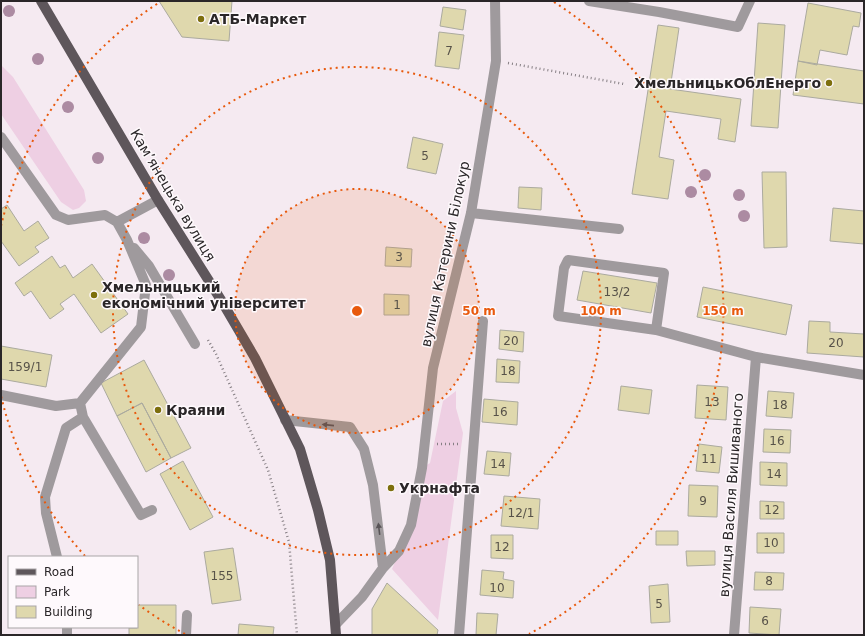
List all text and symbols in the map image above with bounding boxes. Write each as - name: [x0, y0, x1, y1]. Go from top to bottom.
- place label: АТБ-Маркет: [209, 11, 307, 27]
- marker: АТБ-Маркет: [196, 14, 206, 24]
- house number: 7: [445, 44, 453, 58]
- place label: ХмельницькОблЕнерго: [634, 75, 821, 91]
- marker: ХмельницькОблЕнерго: [824, 78, 834, 88]
- street label: Камʼянецька вулиця: [127, 126, 219, 264]
- house number: 5: [421, 149, 429, 163]
- street label: вулиця Катерини Білокур: [417, 160, 473, 348]
- house number: 3: [395, 250, 403, 264]
- place label: Хмельницький економічний університет: [102, 279, 307, 311]
- house number: 13/2: [604, 285, 630, 299]
- marker: Хмельницький економічний університет: [89, 290, 99, 300]
- house number: 1: [393, 298, 401, 312]
- centre of rings: [350, 304, 364, 318]
- text: 50 m: [462, 304, 496, 318]
- text: 100 m: [580, 304, 622, 318]
- text: 150 m: [702, 304, 744, 318]
- house number: 20: [503, 334, 519, 348]
- house number: 20: [828, 336, 844, 350]
- house number: 159/1: [8, 360, 42, 374]
- house number: 18: [500, 364, 516, 378]
- street label: вулиця Василя Вишиваного: [716, 392, 746, 598]
- house number: 13: [704, 395, 720, 409]
- house number: 18: [772, 398, 788, 412]
- place label: Краяни: [166, 402, 225, 418]
- marker: Краяни: [153, 405, 163, 415]
- house number: 16: [492, 405, 508, 419]
- one-way arrow: [322, 421, 334, 428]
- house number: 16: [769, 434, 785, 448]
- house number: 11: [701, 452, 717, 466]
- house number: 14: [490, 457, 506, 471]
- house number: 14: [766, 467, 782, 481]
- place label: Укрнафта: [399, 480, 480, 496]
- marker: Укрнафта: [386, 483, 396, 493]
- house number: 9: [699, 494, 707, 508]
- house number: 12: [764, 503, 780, 517]
- house number: 12/1: [508, 506, 534, 520]
- one-way arrow: [376, 523, 382, 535]
- house number: 10: [763, 536, 779, 550]
- house number: 12: [494, 540, 510, 554]
- legend: [8, 556, 138, 628]
- text: Road: [44, 565, 74, 579]
- house number: 155: [211, 569, 233, 583]
- house number: 8: [765, 574, 773, 588]
- house number: 10: [489, 581, 505, 595]
- text: Park: [44, 585, 70, 599]
- house number: 5: [655, 597, 663, 611]
- text: Building: [44, 605, 93, 619]
- house number: 6: [761, 614, 769, 628]

